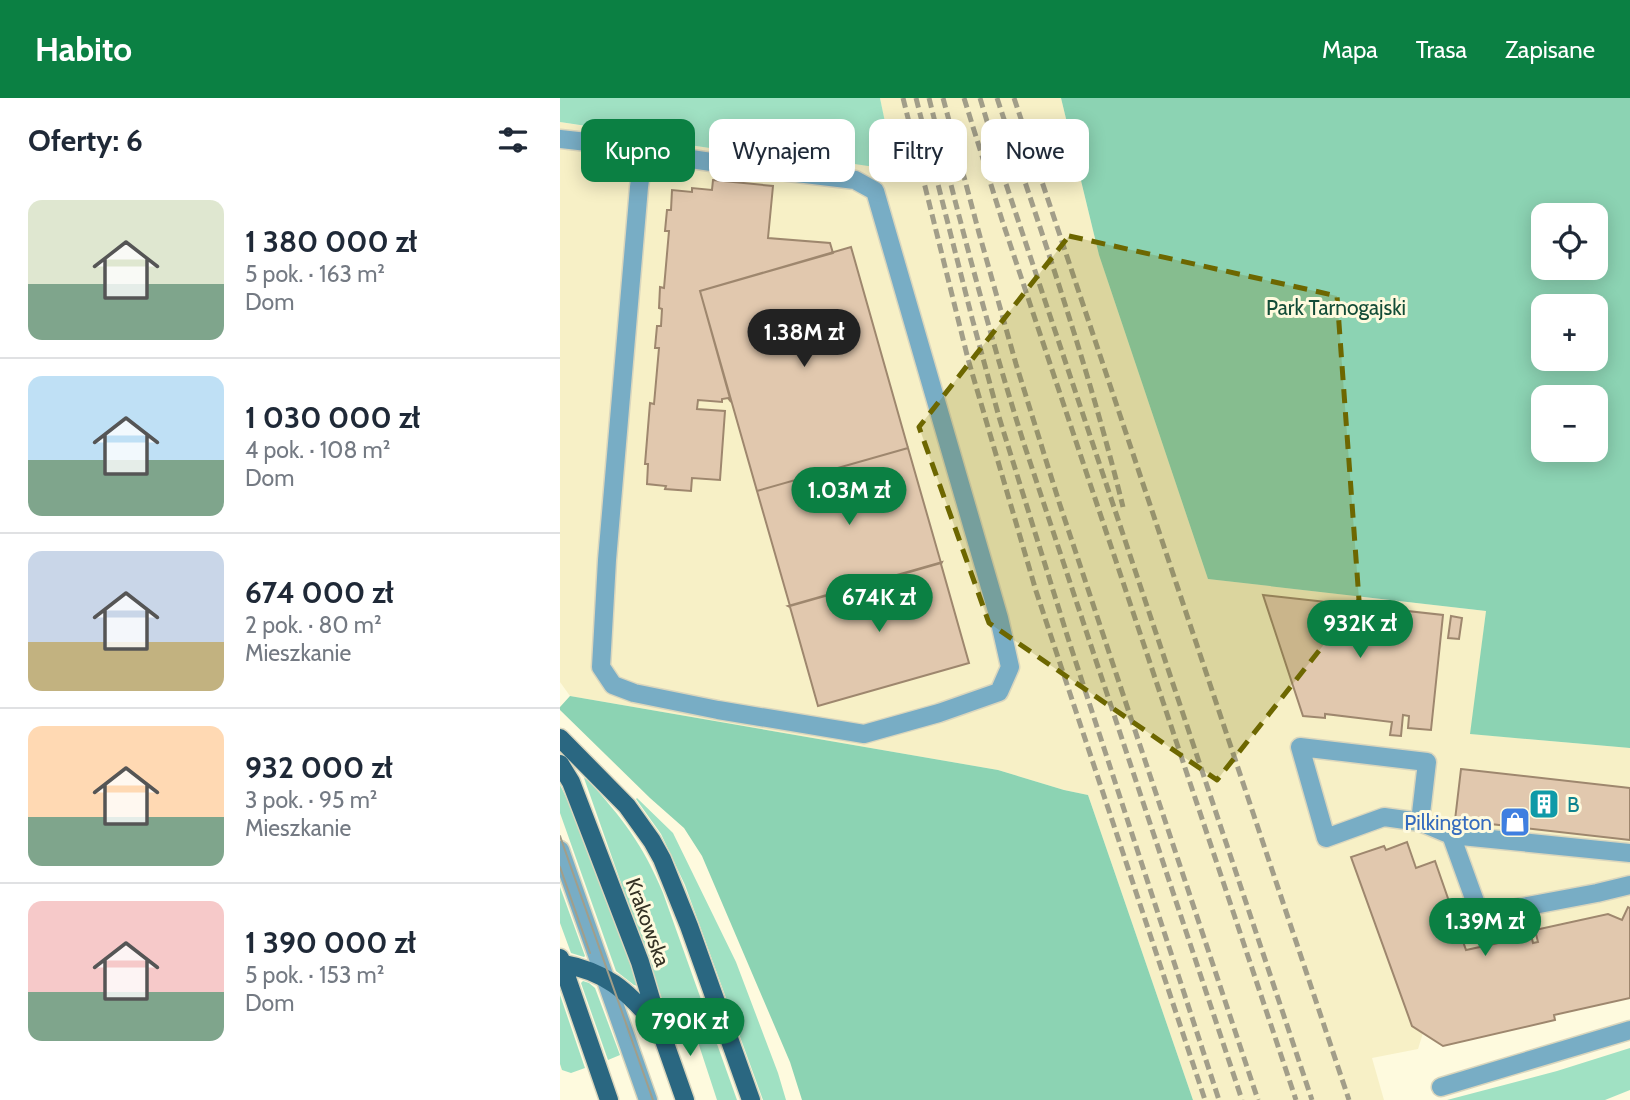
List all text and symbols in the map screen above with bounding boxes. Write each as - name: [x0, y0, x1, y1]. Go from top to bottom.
- text: Habito: [35, 29, 132, 69]
- text: Mapa: [1322, 35, 1378, 64]
- text: Trasa: [1416, 35, 1467, 64]
- text: Zapisane: [1505, 35, 1595, 64]
- chip: Kupno: [581, 119, 695, 182]
- chip: Wynajem: [709, 119, 855, 182]
- chip: Filtry: [869, 119, 967, 182]
- chip: Nowe: [981, 119, 1089, 182]
- icon: filters: [494, 121, 532, 159]
- text: Oferty: 6: [28, 122, 143, 159]
- map controls: [1531, 203, 1608, 462]
- button: locate: [1531, 203, 1608, 280]
- text: 1 380 000 zł: [245, 223, 417, 260]
- icon: home: [84, 228, 168, 312]
- text: 5 pok. · 163 m²: [245, 260, 385, 288]
- text: Dom: [245, 288, 294, 316]
- button: +: [1531, 294, 1608, 371]
- park label: Park Tarnogajski: [1266, 295, 1406, 321]
- pin: 1.38M zł: [732, 310, 876, 369]
- text: 1.38M zł: [764, 318, 844, 346]
- button: −: [1531, 385, 1608, 462]
- text: 1 030 000 zł: [245, 399, 420, 436]
- icon: home: [84, 404, 168, 488]
- text: 4 pok. · 108 m²: [245, 436, 390, 464]
- text: Dom: [245, 464, 294, 492]
- pin: 1.03M zł: [777, 468, 921, 527]
- text: 1.03M zł: [807, 476, 891, 504]
- text: 674 000 zł: [245, 574, 394, 611]
- pin: 674K zł: [814, 574, 944, 634]
- icon: home: [84, 579, 168, 663]
- text: 674K zł: [842, 583, 916, 611]
- pin: 932K zł: [1295, 601, 1425, 660]
- text: 932K zł: [1323, 609, 1397, 637]
- text: 2 pok. · 80 m²: [245, 611, 382, 639]
- text: Mieszkanie: [245, 639, 351, 667]
- text: 932 000 zł: [245, 749, 393, 786]
- icon: home: [84, 754, 168, 838]
- text: 3 pok. · 95 m²: [245, 786, 377, 814]
- building icon: B: [1527, 787, 1561, 821]
- place label: B: [1567, 792, 1580, 817]
- shop icon: Pilkington: [1498, 805, 1532, 839]
- place label: Pilkington: [1404, 810, 1492, 835]
- text: Mieszkanie: [245, 814, 351, 842]
- street label: Krakowska: [620, 874, 676, 970]
- pin: 1.39M zł: [1413, 898, 1557, 958]
- text: 1.39M zł: [1445, 907, 1525, 935]
- text: 1 390 000 zł: [245, 924, 416, 961]
- icon: home: [84, 929, 168, 1013]
- text: 5 pok. · 153 m²: [245, 961, 384, 989]
- text: Dom: [245, 989, 294, 1017]
- pin: 790K zł: [625, 998, 755, 1058]
- text: 790K zł: [651, 1007, 729, 1035]

